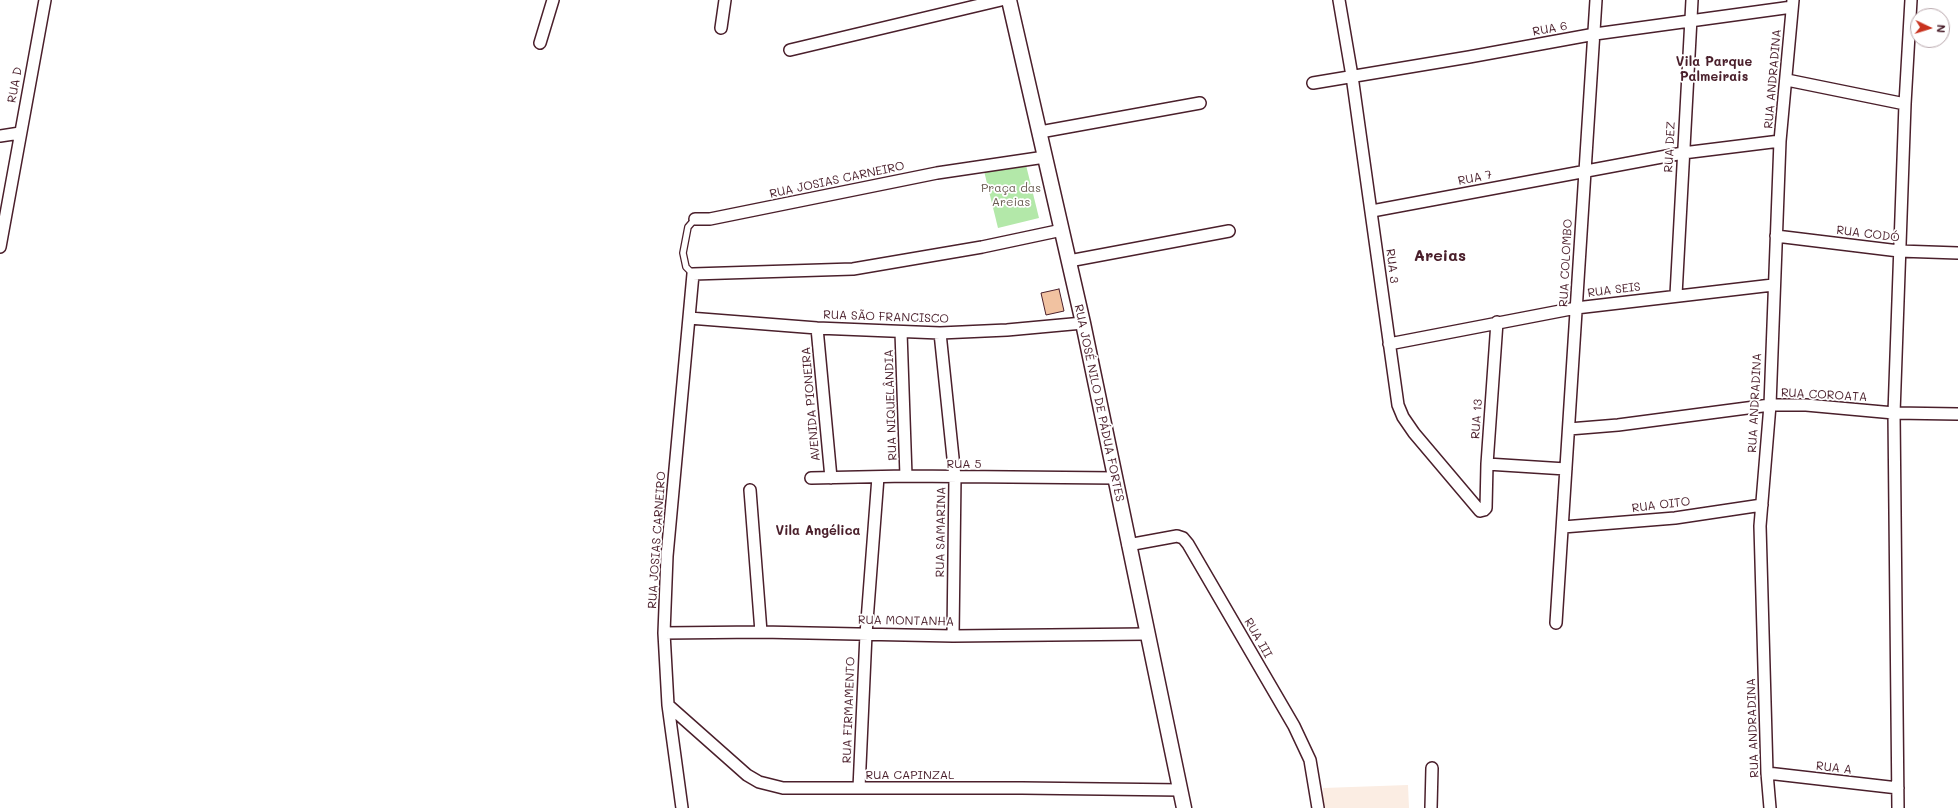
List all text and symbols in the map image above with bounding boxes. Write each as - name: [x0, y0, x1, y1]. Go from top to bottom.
- north arrow: [1910, 8, 1950, 48]
- street label: RUA 6: [1531, 19, 1569, 39]
- text: N: [1934, 24, 1949, 33]
- street label: RUA ANDRADINA: [1761, 29, 1785, 129]
- district label: Vila Parque Palmeirais: [1676, 54, 1752, 85]
- street label: RUA D: [4, 66, 26, 104]
- street label: RUA DEZ: [1661, 121, 1679, 173]
- street label: RUA JOSIAS CARNEIRO: [768, 159, 906, 201]
- street label: RUA 7: [1457, 168, 1493, 188]
- park label: Praça das Areias: [981, 181, 1041, 209]
- street label: RUA COLOMBO: [1557, 219, 1575, 307]
- street label: RUA CODÓ: [1836, 223, 1900, 245]
- district label: Areias: [1414, 246, 1466, 266]
- street label: RUA 3: [1383, 248, 1401, 284]
- street label: RUA SEIS: [1587, 280, 1641, 300]
- street label: RUA JOSÉ NILO DE PÁDUA FORTES: [1071, 303, 1127, 503]
- street label: RUA SÃO FRANCISCO: [823, 308, 949, 326]
- street label: AVENIDA PIONEIRA: [799, 346, 823, 462]
- street label: RUA NIQUELÂNDIA: [882, 349, 900, 461]
- street label: RUA ANDRADINA: [1745, 353, 1765, 453]
- street label: RUA COROATA: [1780, 386, 1868, 404]
- street label: RUA 13: [1468, 398, 1486, 440]
- street label: RUA 5: [947, 457, 981, 471]
- street label: RUA JOSIAS CARNEIRO: [645, 471, 669, 609]
- street label: RUA SAMARINA: [933, 486, 949, 578]
- street label: RUA OITO: [1631, 494, 1691, 516]
- district label: Vila Angélica: [776, 523, 860, 539]
- street label: RUA MONTANHA: [858, 613, 954, 629]
- street label: RUA III: [1241, 616, 1275, 660]
- street label: RUA FIRMAMENTO: [840, 656, 858, 764]
- street label: RUA ANDRADINA: [1744, 678, 1762, 778]
- street label: RUA A: [1815, 759, 1853, 777]
- street label: RUA CAPINZAL: [866, 768, 954, 782]

